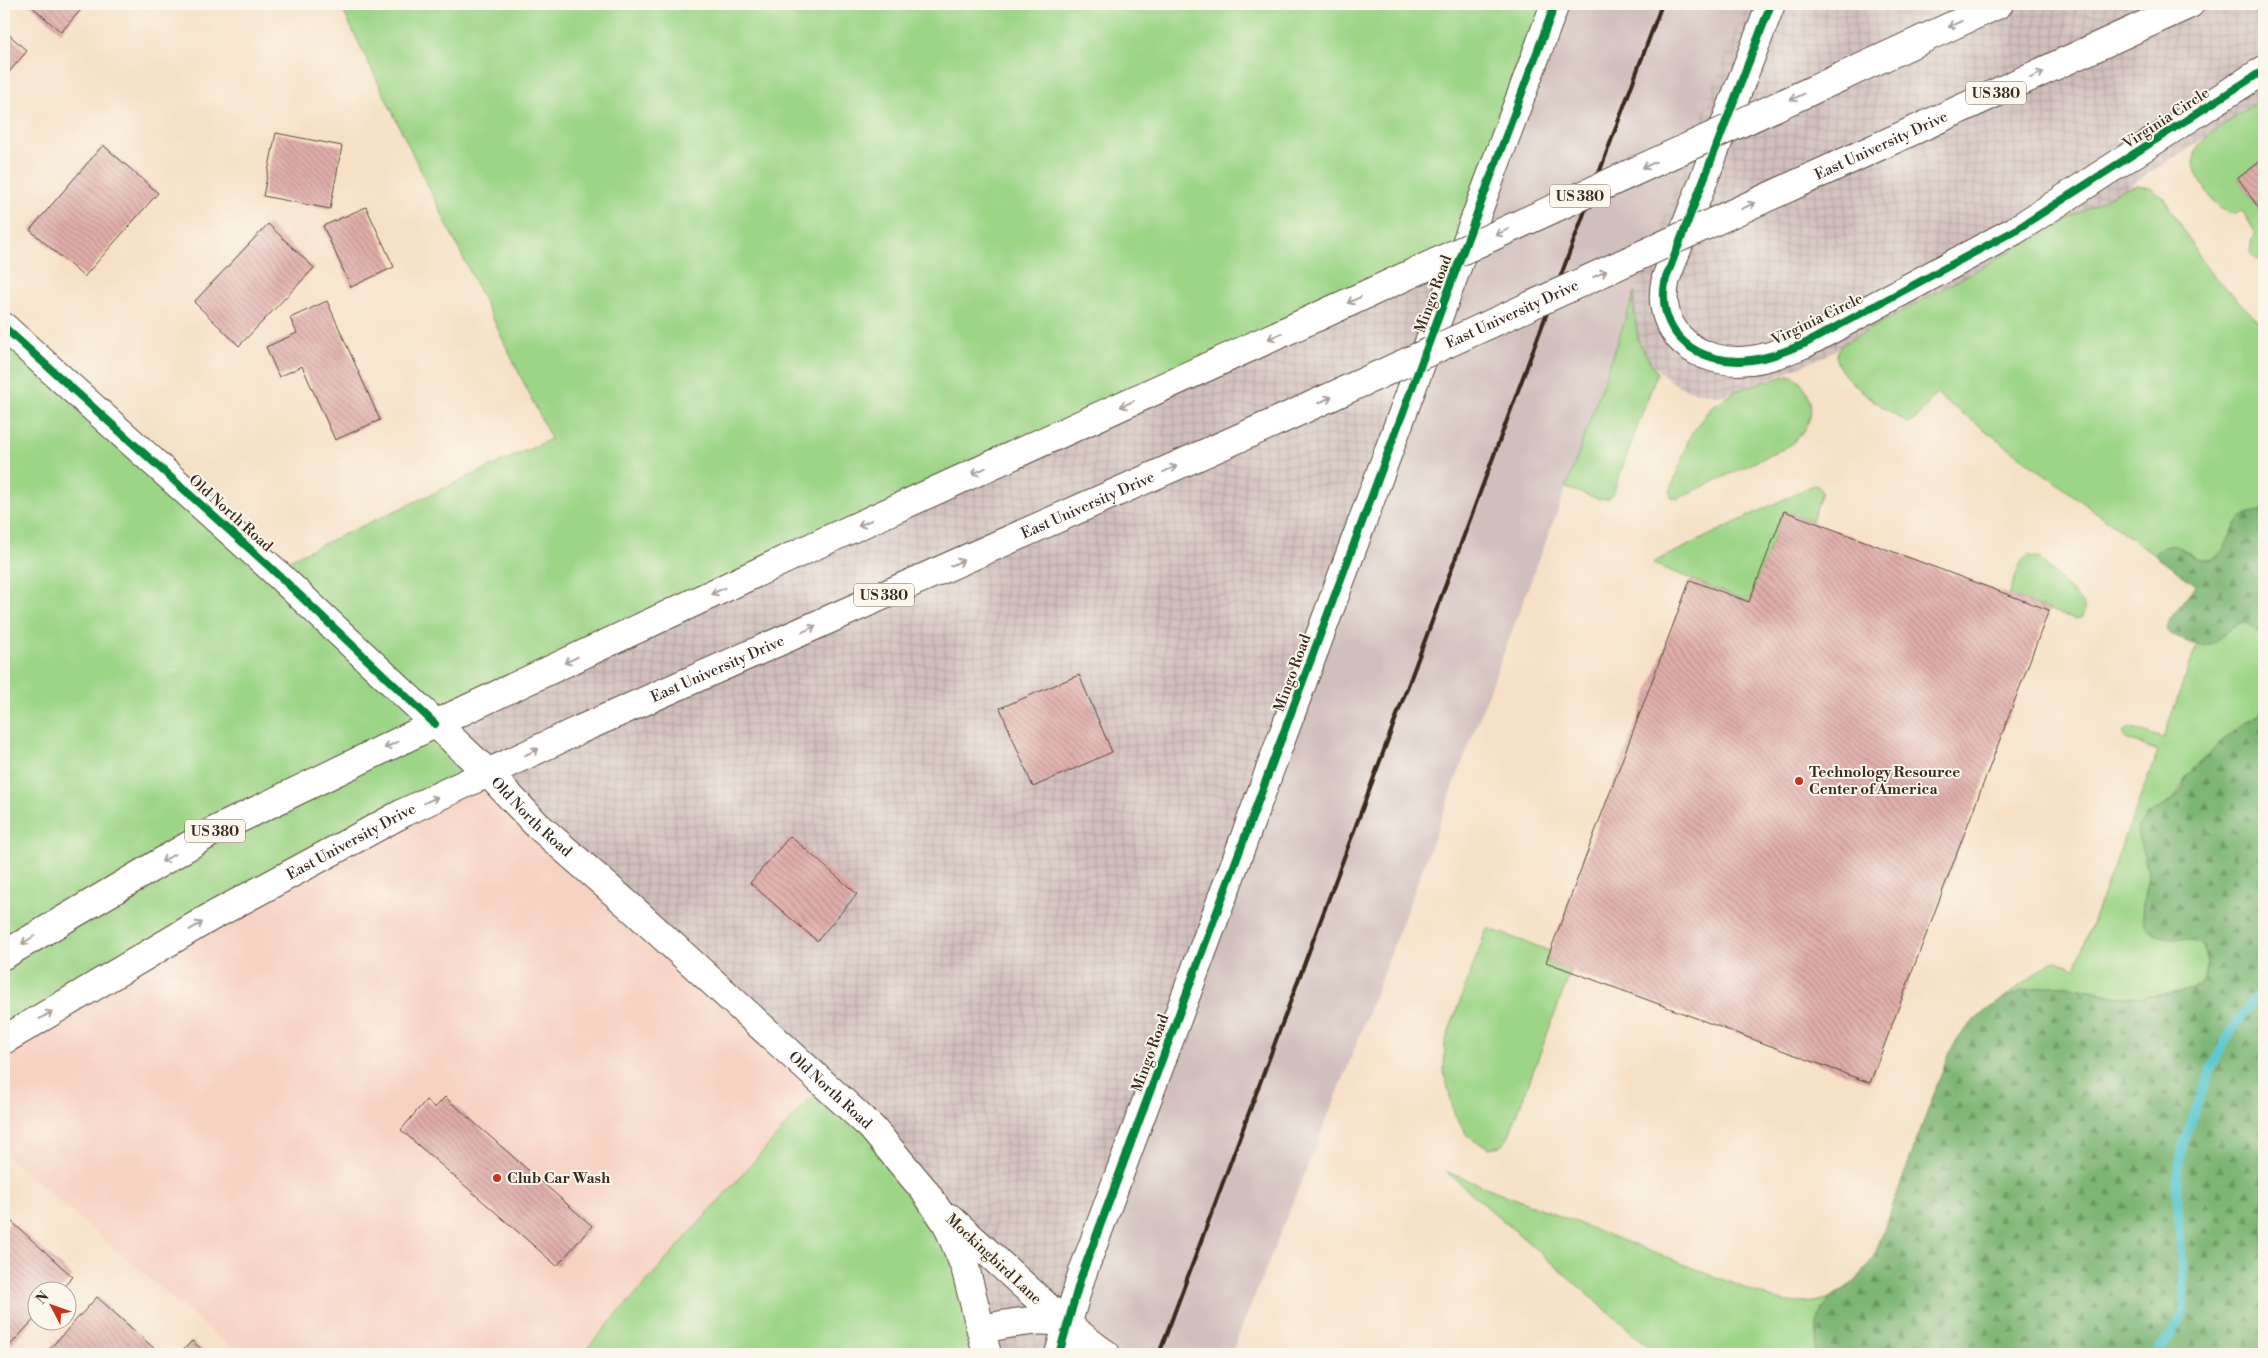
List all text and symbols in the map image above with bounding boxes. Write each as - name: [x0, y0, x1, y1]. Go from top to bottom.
- one-way arrow: [1948, 20, 1963, 30]
- one-way arrow: [2029, 69, 2044, 79]
- road number: US 380: [1966, 82, 2026, 105]
- street label: Virginia Circle: [2119, 83, 2213, 154]
- one-way arrow: [1790, 93, 1805, 102]
- street label: East University Drive: [1812, 107, 1951, 184]
- one-way arrow: [1642, 160, 1657, 170]
- road number: US 380: [1550, 185, 1610, 208]
- one-way arrow: [1740, 201, 1755, 211]
- one-way arrow: [1495, 228, 1510, 238]
- street label: Mingo Road: [1411, 252, 1456, 336]
- one-way arrow: [1592, 268, 1607, 278]
- street label: East University Drive: [1443, 276, 1582, 353]
- street label: Virginia Circle: [1767, 289, 1866, 350]
- one-way arrow: [1347, 296, 1362, 306]
- one-way arrow: [1268, 332, 1283, 342]
- one-way arrow: [1317, 394, 1332, 404]
- one-way arrow: [1120, 399, 1135, 409]
- one-way arrow: [1162, 463, 1177, 473]
- one-way arrow: [972, 467, 987, 476]
- street label: East University Drive: [1018, 468, 1158, 543]
- street label: Old North Road: [185, 471, 277, 556]
- one-way arrow: [858, 518, 873, 528]
- one-way arrow: [949, 558, 964, 567]
- road number: US 380: [854, 584, 914, 606]
- one-way arrow: [711, 587, 726, 597]
- one-way arrow: [801, 623, 816, 633]
- street label: East University Drive: [648, 631, 787, 707]
- street label: Mingo Road: [1270, 631, 1315, 715]
- one-way arrow: [564, 656, 579, 666]
- one-way arrow: [384, 741, 399, 750]
- one-way arrow: [524, 747, 539, 757]
- place label: Technology Resource Center of America: [1809, 763, 1960, 799]
- street label: Old North Road: [487, 773, 576, 862]
- marker: Technology Resource Center of America: [1793, 775, 1805, 787]
- one-way arrow: [423, 794, 438, 804]
- street label: East University Drive: [283, 799, 419, 884]
- road number: US 380: [185, 819, 245, 842]
- one-way arrow: [162, 853, 176, 863]
- one-way arrow: [188, 921, 202, 931]
- one-way arrow: [22, 936, 36, 946]
- one-way arrow: [38, 1010, 52, 1020]
- street label: Mingo Road: [1128, 1011, 1173, 1095]
- street label: Old North Road: [784, 1047, 876, 1134]
- place label: Club Car Wash: [507, 1169, 611, 1188]
- marker: Club Car Wash: [491, 1172, 503, 1184]
- street label: Mockingbird Lane: [942, 1210, 1046, 1309]
- north arrow: [28, 1280, 78, 1330]
- text: N: [33, 1288, 53, 1308]

